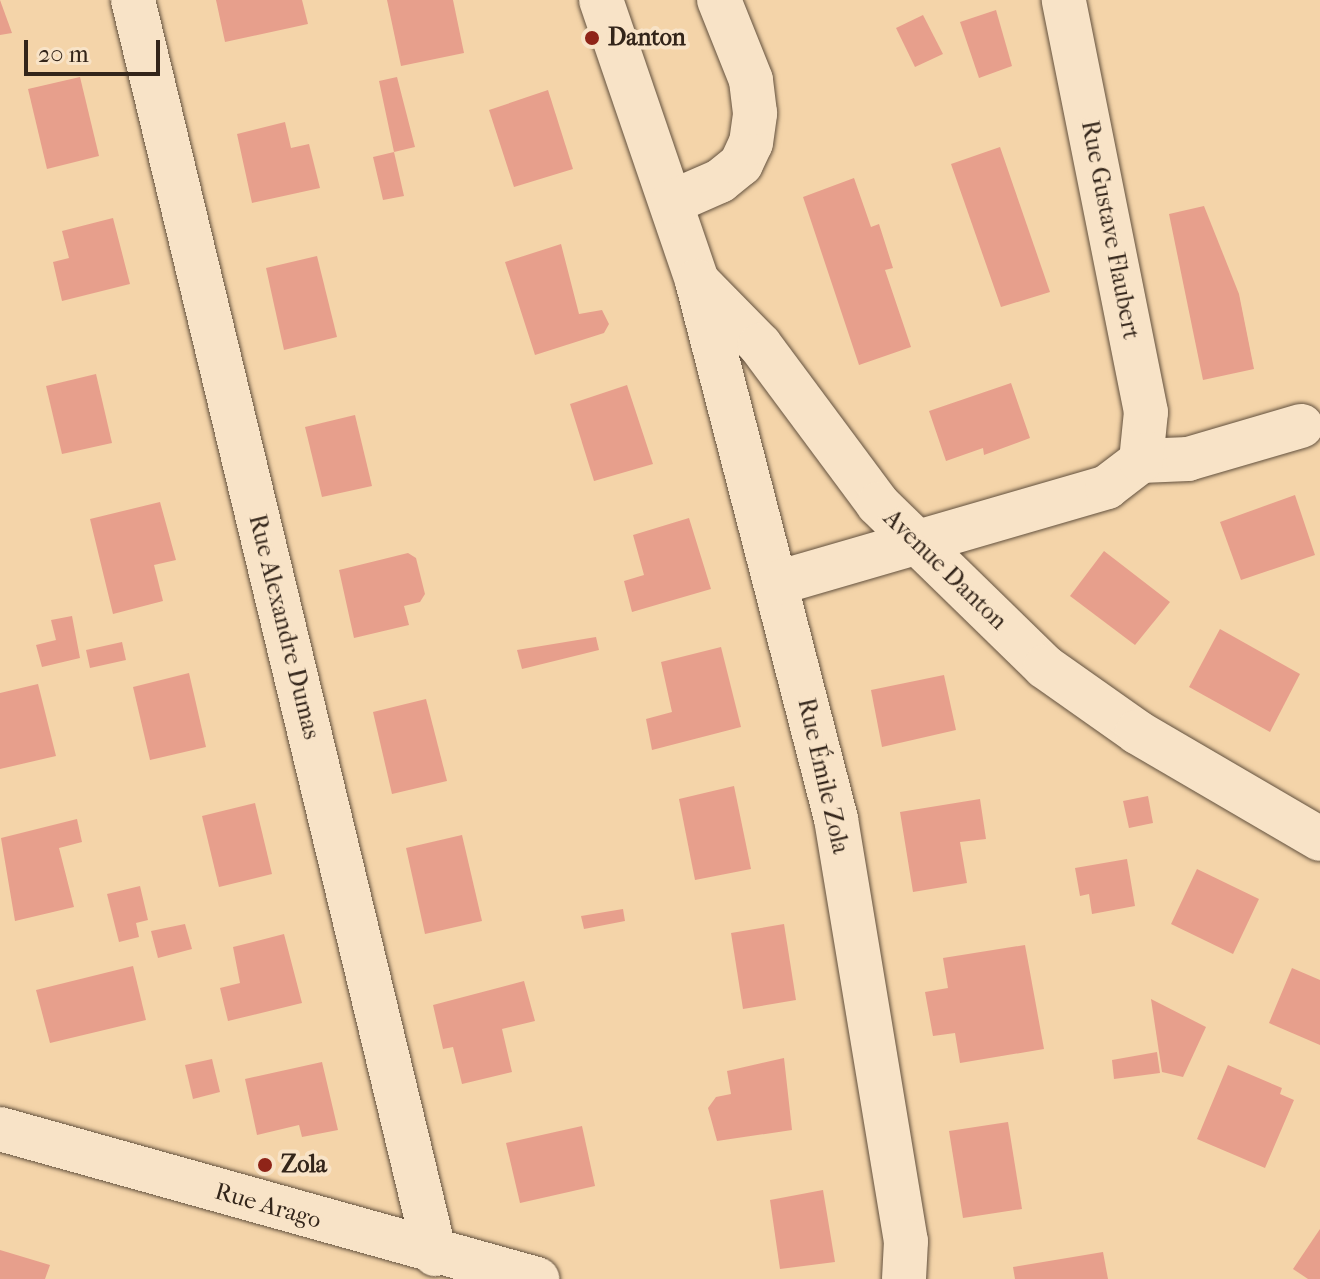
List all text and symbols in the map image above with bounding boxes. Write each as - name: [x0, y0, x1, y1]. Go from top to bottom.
- scale bar: [28, 24, 164, 74]
- place label: Danton: [608, 24, 686, 52]
- marker: Danton: [583, 29, 601, 47]
- text: 20 m: [38, 40, 89, 68]
- street label: Rue Gustave Flaubert: [1075, 118, 1145, 342]
- street label: Avenue Danton: [877, 504, 1013, 636]
- street label: Rue Alexandre Dumas: [242, 512, 326, 742]
- street label: Rue Émile Zola: [791, 695, 855, 857]
- place label: Zola: [281, 1151, 327, 1179]
- marker: Zola: [256, 1156, 274, 1174]
- street label: Rue Arago: [211, 1177, 325, 1235]

